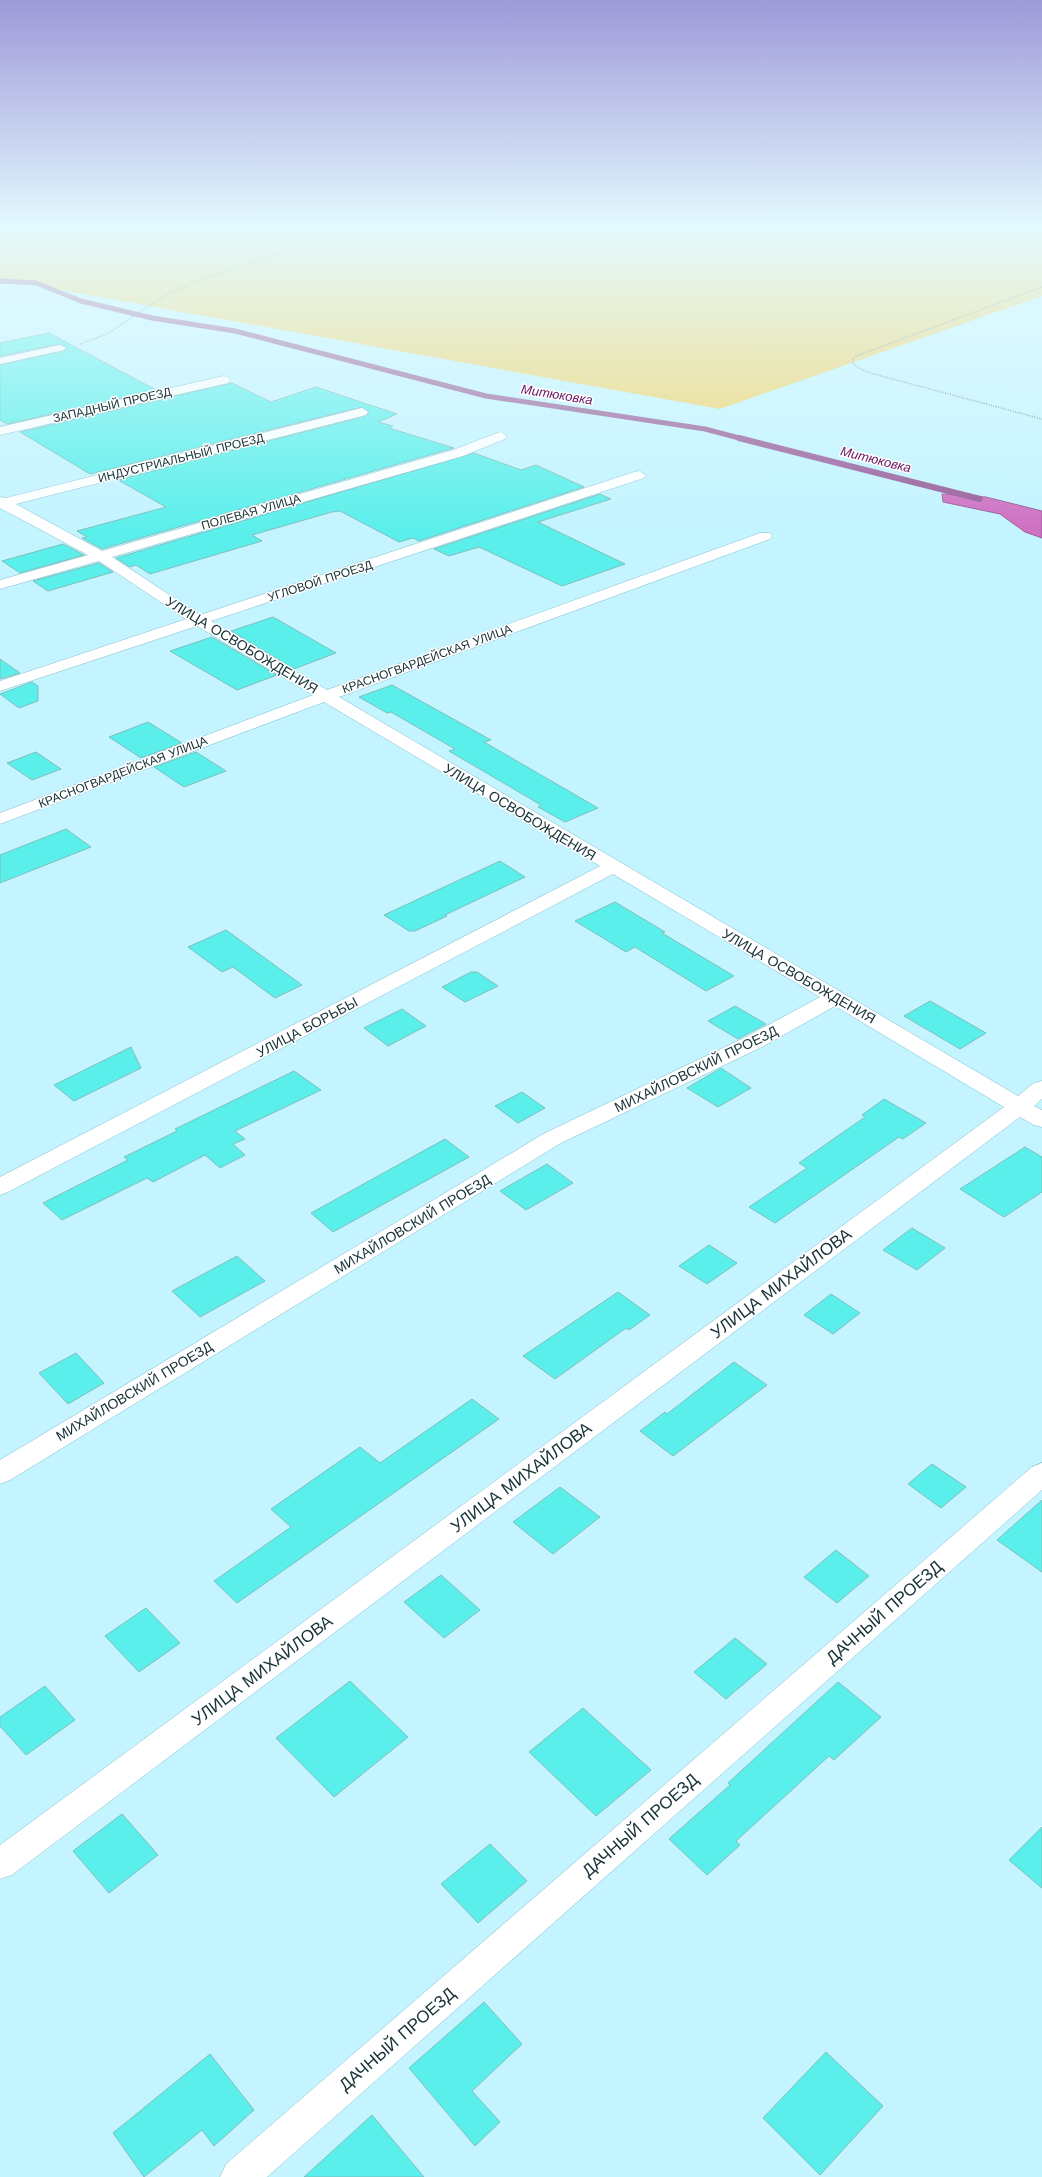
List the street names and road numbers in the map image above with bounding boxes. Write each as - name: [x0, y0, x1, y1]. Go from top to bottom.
- street label: ЗАПАДНЫЙ ПРОЕЗД: [51, 384, 173, 425]
- street label: ИНДУСТРИАЛЬНЫЙ ПРОЕЗД: [96, 430, 265, 485]
- street label: ПОЛЕВАЯ УЛИЦА: [200, 491, 302, 533]
- street label: УГЛОВОЙ ПРОЕЗД: [266, 557, 374, 605]
- street label: УЛИЦА ОСВОБОЖДЕНИЯ: [163, 593, 321, 697]
- street label: КРАСНОГВАРДЕЙСКАЯ УЛИЦА: [340, 621, 514, 696]
- street label: КРАСНОГВАРДЕЙСКАЯ УЛИЦА: [36, 732, 209, 811]
- street label: УЛИЦА ОСВОБОЖДЕНИЯ: [441, 760, 599, 864]
- street label: УЛИЦА ОСВОБОЖДЕНИЯ: [719, 925, 879, 1027]
- street label: УЛИЦА БОРЬБЫ: [254, 994, 360, 1060]
- street label: МИХАЙЛОВСКИЙ ПРОЕЗД: [611, 1021, 781, 1116]
- street label: МИХАЙЛОВСКИЙ ПРОЕЗД: [330, 1170, 494, 1277]
- street label: УЛИЦА МИХАЙЛОВА: [707, 1223, 856, 1342]
- street label: МИХАЙЛОВСКИЙ ПРОЕЗД: [52, 1337, 216, 1444]
- street label: УЛИЦА МИХАЙЛОВА: [447, 1417, 596, 1536]
- street label: ДАЧНЫЙ ПРОЕЗД: [822, 1556, 947, 1668]
- street label: УЛИЦА МИХАЙЛОВА: [188, 1610, 337, 1729]
- street label: ДАЧНЫЙ ПРОЕЗД: [578, 1769, 703, 1881]
- street label: ДАЧНЫЙ ПРОЕЗД: [335, 1983, 460, 2095]

